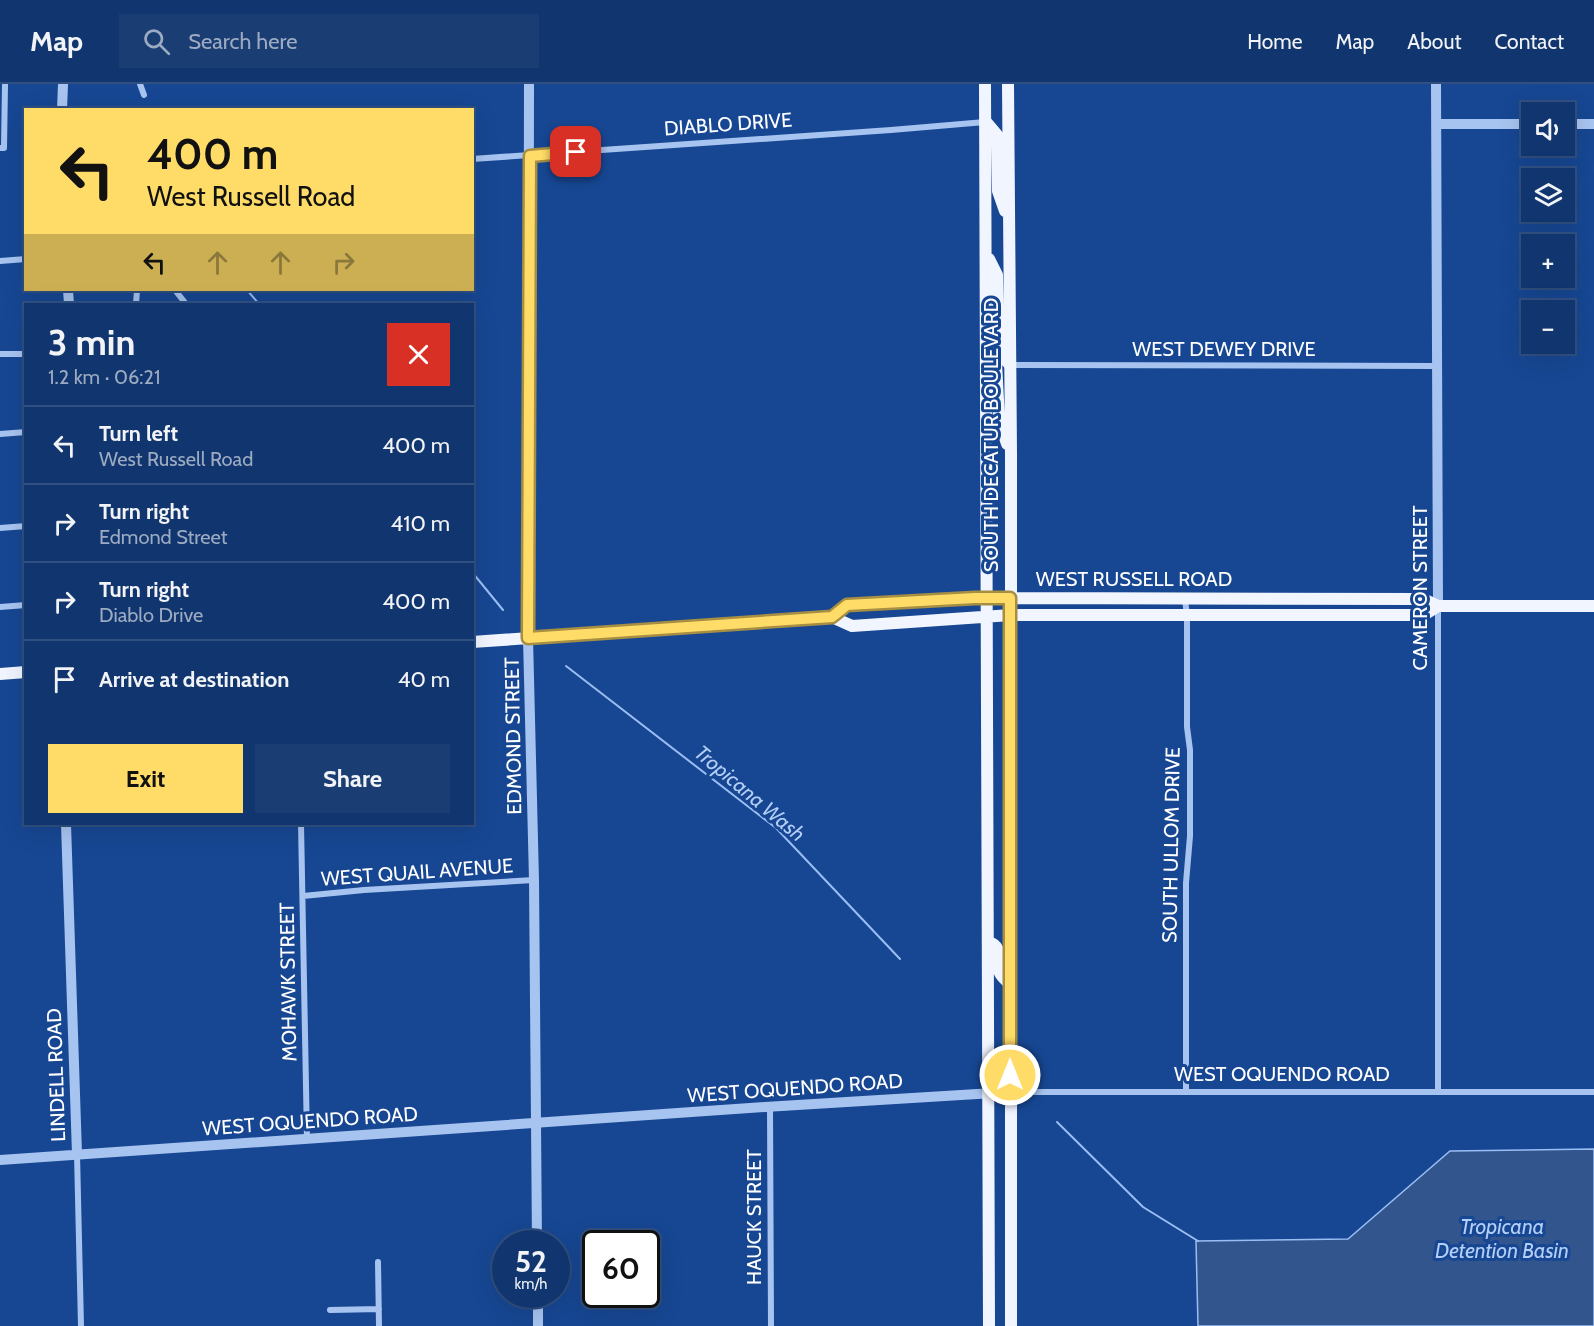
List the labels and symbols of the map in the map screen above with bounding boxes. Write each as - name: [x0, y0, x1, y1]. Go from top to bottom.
- street label: DIABLO DRIVE: [663, 108, 793, 140]
- pin: [550, 126, 601, 177]
- street label: SOUTH DECATUR BOULEVARD: [979, 298, 1003, 572]
- street label: WEST DEWEY DRIVE: [1132, 337, 1316, 361]
- street label: CAMERON STREET: [1408, 505, 1432, 671]
- street label: WEST RUSSELL ROAD: [1036, 567, 1232, 591]
- street label: EDMOND STREET: [500, 657, 526, 815]
- water label: Tropicana Wash: [690, 740, 810, 846]
- street label: SOUTH ULLOM DRIVE: [1157, 747, 1185, 943]
- street label: WEST QUAIL AVENUE: [320, 853, 514, 891]
- street label: MOHAWK STREET: [275, 902, 301, 1062]
- street label: LINDELL ROAD: [42, 1008, 70, 1142]
- position arrow: [978, 1043, 1042, 1107]
- street label: WEST OQUENDO ROAD: [1174, 1062, 1390, 1086]
- street label: WEST OQUENDO ROAD: [687, 1069, 903, 1107]
- street label: WEST OQUENDO ROAD: [202, 1102, 418, 1140]
- street label: HAUCK STREET: [742, 1149, 766, 1285]
- water label: Tropicana Detention Basin: [1435, 1214, 1569, 1263]
- speed limit sign: 60: [582, 1230, 660, 1308]

